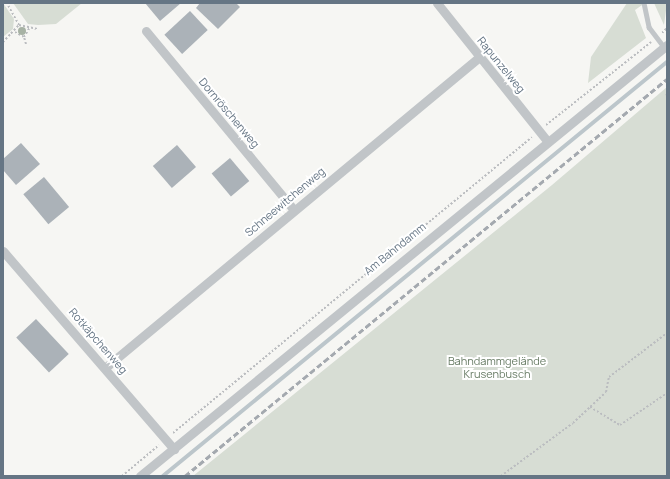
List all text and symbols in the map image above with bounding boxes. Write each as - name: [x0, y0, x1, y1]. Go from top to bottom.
- street label: Rapunzelweg: [474, 34, 528, 96]
- street label: Dornröschenweg: [196, 75, 262, 151]
- street label: Schneewitchenweg: [242, 165, 328, 239]
- street label: Am Bahndamm: [361, 220, 429, 278]
- street label: Rotkäpchenweg: [66, 306, 130, 376]
- park label: Bahndammgelände Krusenbusch: [448, 355, 546, 381]

